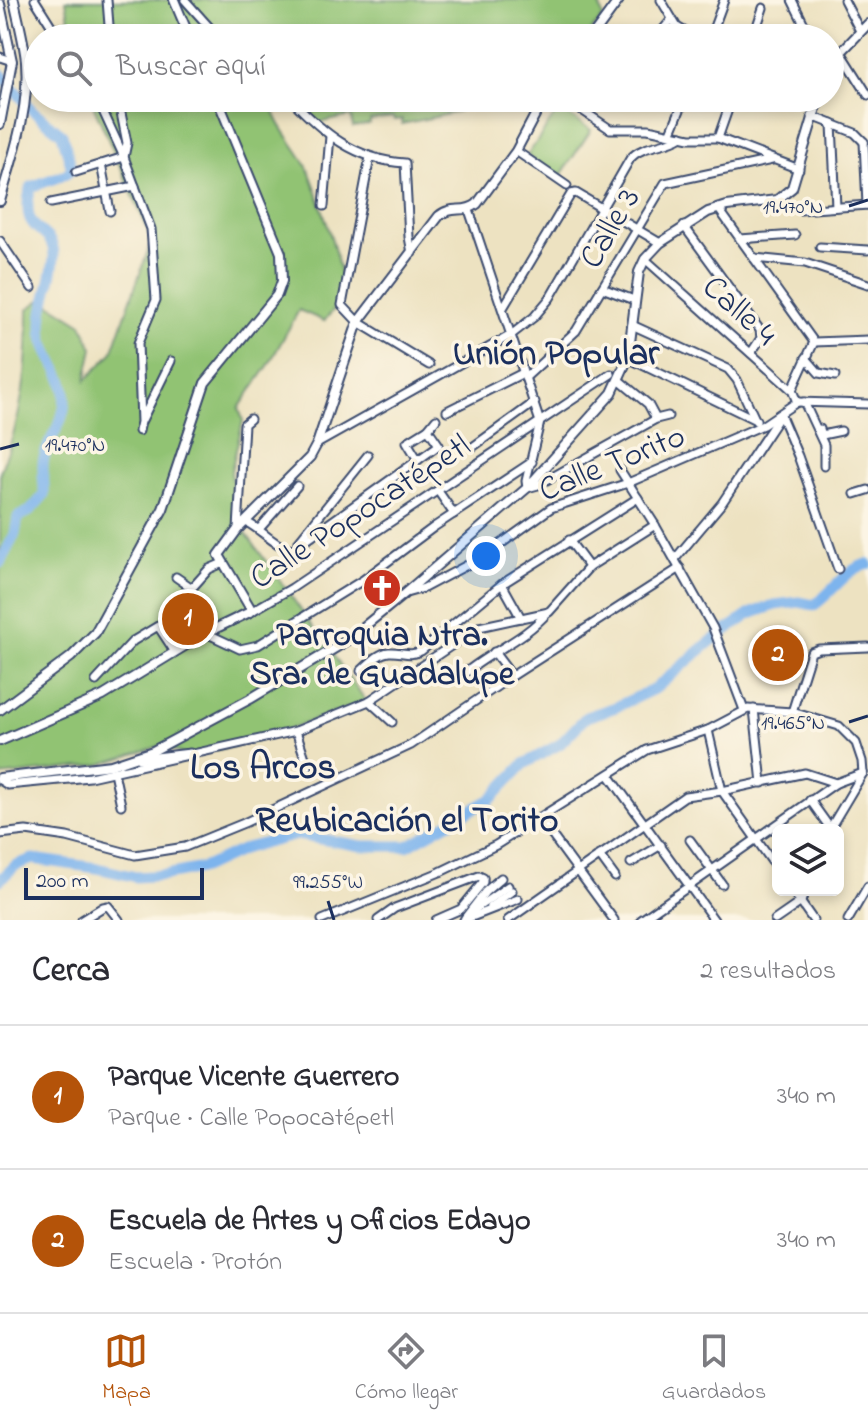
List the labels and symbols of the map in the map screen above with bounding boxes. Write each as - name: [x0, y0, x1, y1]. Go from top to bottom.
- street label: Calle 3: [568, 179, 655, 279]
- text: 19.470°N: [763, 194, 823, 223]
- street label: Calle 4: [690, 265, 787, 359]
- district label: Unión Popular: [453, 329, 660, 382]
- street label: Calle Torito: [532, 413, 693, 517]
- street label: Calle Popocatépetl: [241, 423, 482, 604]
- text: 19.470°N: [45, 432, 105, 461]
- your location: [466, 536, 506, 576]
- church icon: Parroquia Ntra. Sra. de Guadalupe: [361, 567, 403, 609]
- pin: 1: [162, 589, 214, 649]
- place label: Parroquia Ntra. Sra. de Guadalupe: [250, 612, 515, 701]
- pin: 2: [752, 625, 804, 685]
- text: 19.465°N: [761, 710, 825, 739]
- district label: Los Arcos: [190, 743, 336, 796]
- district label: Reubicación el Torito: [256, 796, 558, 849]
- scale bar: [24, 864, 204, 900]
- text: 99.255°W: [293, 869, 363, 898]

